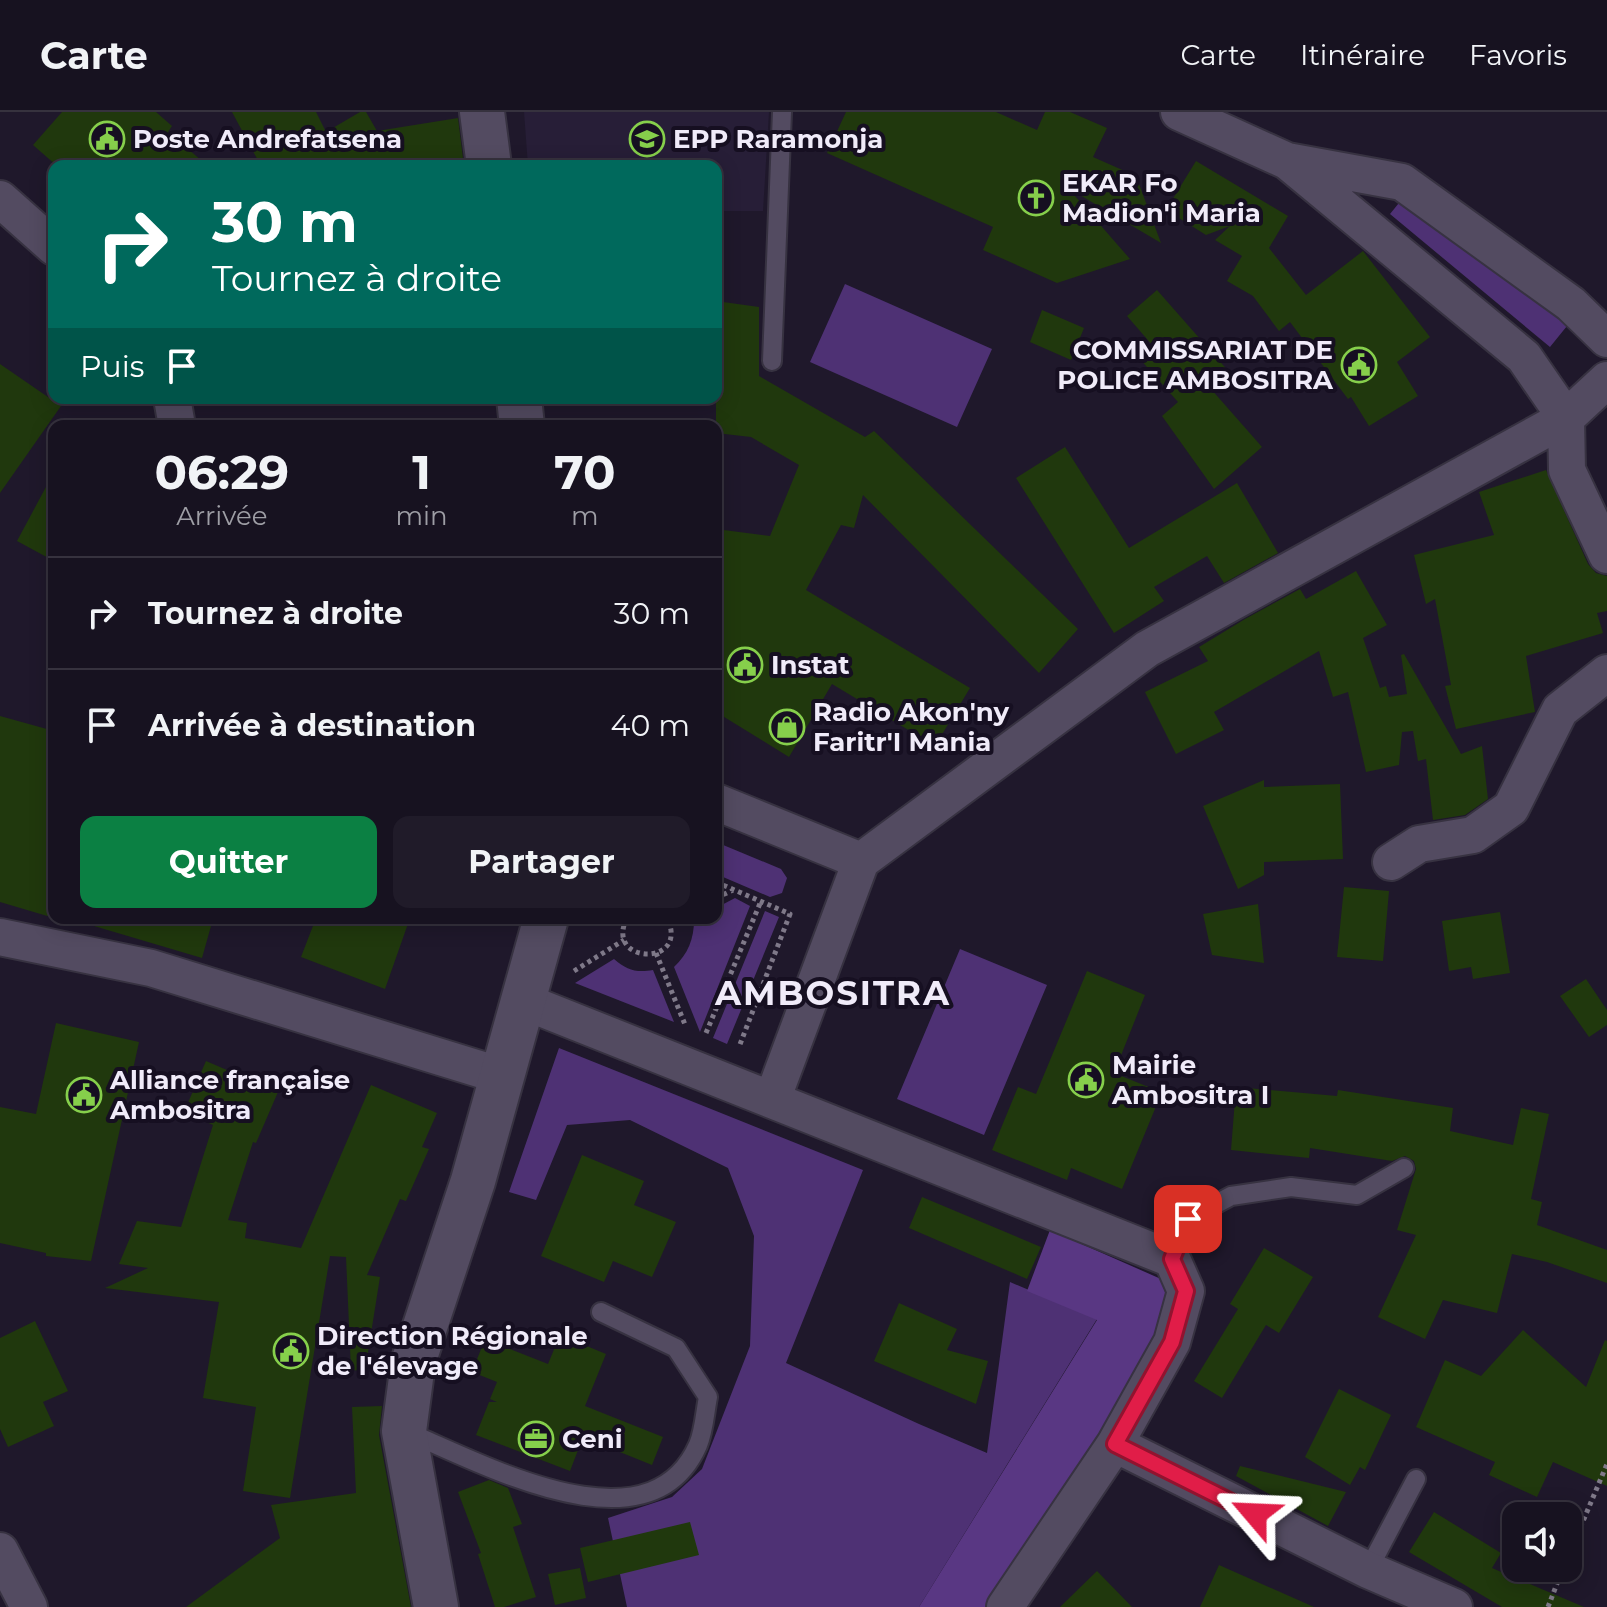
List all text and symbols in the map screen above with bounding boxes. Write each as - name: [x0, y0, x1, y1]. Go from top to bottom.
- text: Carte: [40, 32, 148, 79]
- text: Carte: [1180, 38, 1256, 72]
- text: Itinéraire: [1300, 38, 1425, 72]
- text: Favoris: [1469, 38, 1567, 72]
- public building icon: Poste Andrefatsena: [88, 120, 126, 158]
- school or university icon: EPP Raramonja: [628, 120, 666, 158]
- place label: Poste Andrefatsena: [133, 123, 402, 155]
- place label: EPP Raramonja: [673, 123, 883, 155]
- place label: EKAR Fo Madion'i Maria: [1062, 167, 1261, 229]
- church icon: EKAR Fo Madion'i Maria: [1017, 179, 1055, 217]
- text: 30 m: [212, 188, 358, 256]
- icon: right: [80, 192, 184, 296]
- text: Tournez à droite: [212, 256, 502, 300]
- place label: COMMISSARIAT DE POLICE AMBOSITRA: [1057, 334, 1334, 396]
- icon: arrive: [160, 344, 204, 388]
- public building icon: COMMISSARIAT DE POLICE AMBOSITRA: [1340, 346, 1378, 384]
- text: Puis: [80, 348, 144, 385]
- text: 06:29: [154, 443, 289, 501]
- text: 1: [412, 443, 431, 501]
- text: 70: [554, 443, 616, 501]
- text: Arrivée: [176, 500, 267, 532]
- text: min: [396, 500, 448, 532]
- text: m: [571, 500, 599, 532]
- icon: right: [80, 591, 124, 635]
- text: Tournez à droite: [148, 595, 403, 632]
- text: 30 m: [614, 595, 690, 632]
- public building icon: Instat: [726, 646, 764, 684]
- place label: Instat: [771, 649, 850, 681]
- place label: Radio Akon'ny Faritr'I Mania: [813, 696, 1009, 758]
- icon: arrive: [80, 703, 124, 747]
- text: Arrivée à destination: [148, 707, 476, 744]
- text: 40 m: [611, 707, 690, 744]
- shop icon: Radio Akon'ny Faritr'I Mania: [768, 708, 806, 746]
- button: Quitter: [80, 816, 377, 908]
- button: Partager: [393, 816, 690, 908]
- district label: AMBOSITRA: [714, 972, 951, 1014]
- place label: Mairie Ambositra I: [1111, 1049, 1269, 1111]
- public building icon: Mairie Ambositra I: [1067, 1061, 1105, 1099]
- place label: Alliance française Ambositra: [109, 1064, 350, 1126]
- public building icon: Alliance française Ambositra: [65, 1076, 103, 1114]
- pin: [1154, 1185, 1222, 1253]
- icon: arrive: [1166, 1197, 1210, 1241]
- place label: Direction Régionale de l'élevage: [317, 1320, 588, 1382]
- public building icon: Direction Régionale de l'élevage: [272, 1332, 310, 1370]
- office icon: Ceni: [517, 1420, 555, 1458]
- place label: Ceni: [562, 1423, 623, 1455]
- position arrow: [1213, 1472, 1297, 1556]
- map controls: [1502, 1502, 1582, 1582]
- button: sound: [1502, 1502, 1582, 1582]

